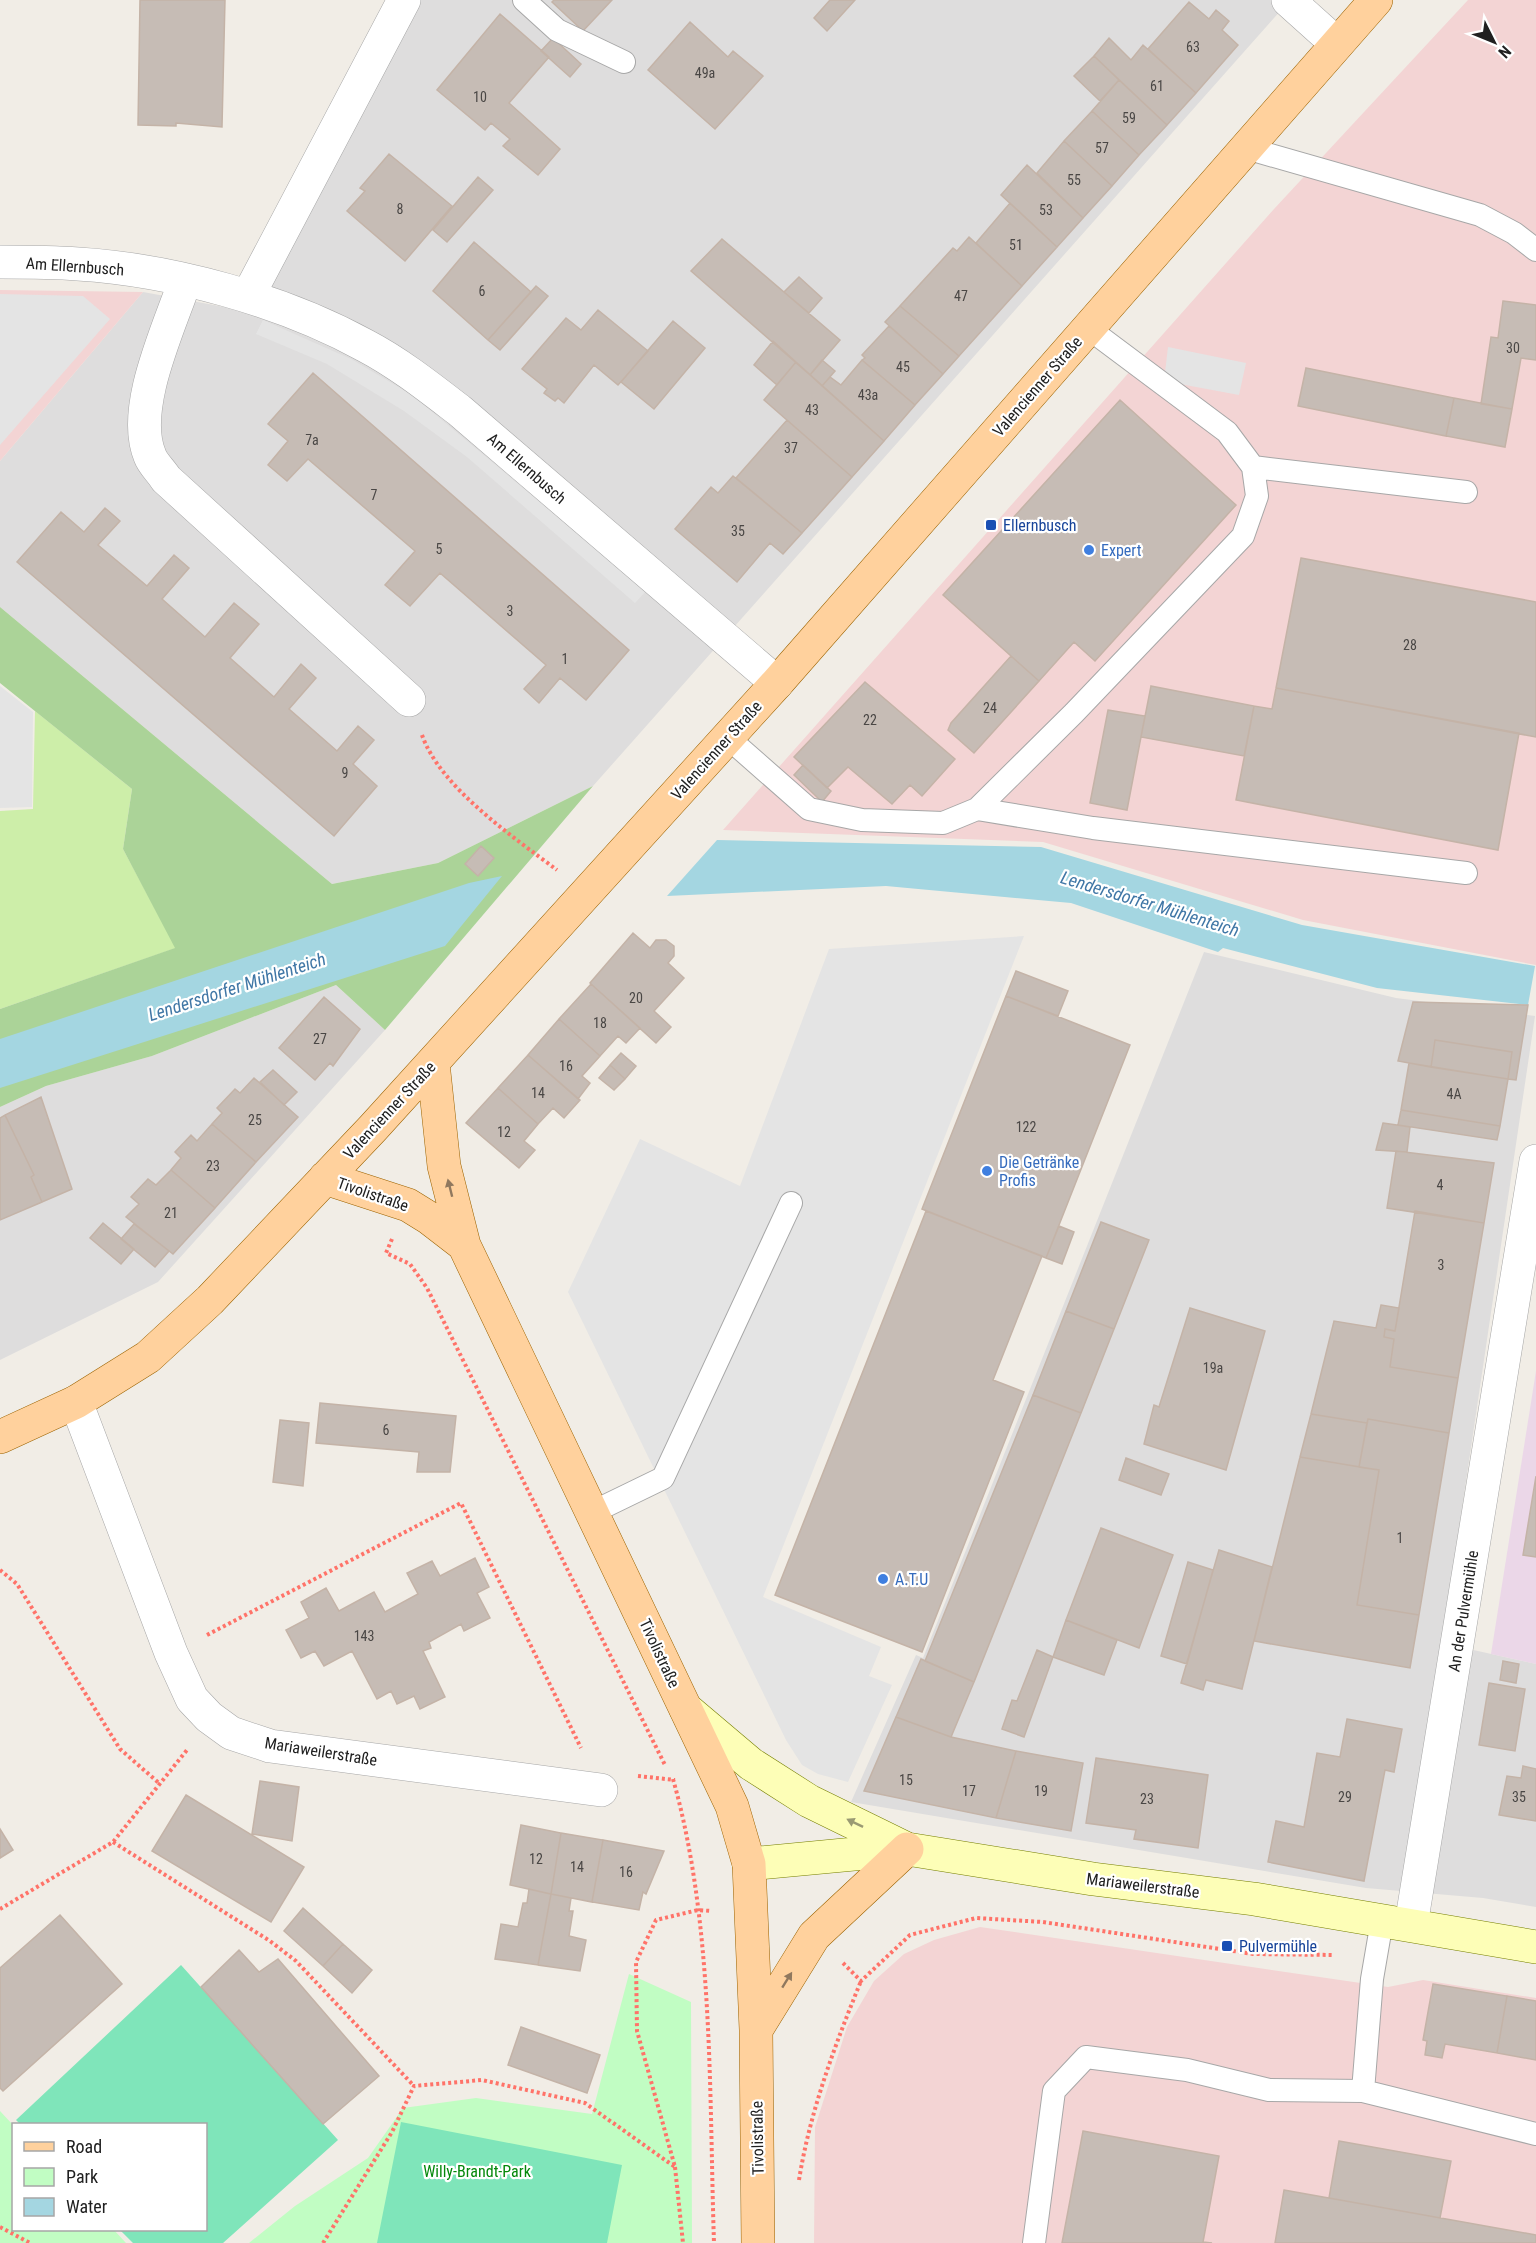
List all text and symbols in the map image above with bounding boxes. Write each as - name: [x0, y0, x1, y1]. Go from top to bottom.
- north arrow: [1464, 12, 1524, 72]
- house number: 63: [1186, 39, 1200, 55]
- text: N: [1494, 42, 1515, 62]
- house number: 49a: [695, 65, 715, 81]
- house number: 61: [1150, 78, 1164, 94]
- house number: 10: [473, 89, 487, 105]
- house number: 59: [1122, 110, 1136, 126]
- house number: 57: [1095, 140, 1109, 156]
- house number: 55: [1067, 172, 1081, 188]
- house number: 8: [397, 201, 404, 217]
- house number: 53: [1039, 202, 1053, 218]
- house number: 51: [1009, 237, 1023, 253]
- street label: Am Ellernbusch: [25, 254, 125, 279]
- house number: 6: [479, 283, 486, 299]
- house number: 47: [954, 288, 968, 304]
- street label: Valencienner Straße: [989, 332, 1086, 440]
- house number: 30: [1506, 340, 1520, 356]
- house number: 45: [896, 359, 910, 375]
- house number: 43a: [858, 387, 878, 403]
- house number: 43: [805, 402, 819, 418]
- street label: Am Ellernbusch: [483, 429, 570, 508]
- house number: 7a: [305, 432, 319, 448]
- house number: 37: [784, 440, 798, 456]
- house number: 7: [371, 487, 378, 503]
- place label: Ellernbusch: [1003, 516, 1076, 535]
- marker: Ellernbusch: [984, 518, 998, 532]
- house number: 35: [731, 523, 745, 539]
- house number: 5: [436, 541, 443, 557]
- place label: Expert: [1101, 541, 1142, 560]
- marker: Expert: [1082, 543, 1096, 557]
- house number: 3: [507, 603, 513, 619]
- house number: 28: [1403, 637, 1417, 653]
- house number: 1: [562, 651, 568, 667]
- street label: Valencienner Straße: [667, 697, 766, 804]
- house number: 24: [983, 700, 997, 716]
- house number: 22: [863, 712, 877, 728]
- house number: 9: [342, 765, 348, 781]
- water label: Lendersdorfer Mühlenteich: [1058, 866, 1242, 941]
- water label: Lendersdorfer Mühlenteich: [145, 948, 328, 1025]
- house number: 20: [629, 990, 643, 1006]
- house number: 18: [593, 1015, 607, 1031]
- house number: 27: [313, 1031, 327, 1047]
- street label: Valencienner Straße: [339, 1058, 439, 1163]
- house number: 16: [559, 1058, 573, 1074]
- house number: 14: [531, 1085, 545, 1101]
- house number: 4A: [1447, 1086, 1461, 1102]
- house number: 25: [248, 1112, 262, 1128]
- house number: 122: [1016, 1119, 1036, 1135]
- house number: 12: [497, 1124, 511, 1140]
- place label: Die Getränke Profis: [999, 1153, 1079, 1190]
- house number: 23: [206, 1158, 220, 1174]
- marker: Die Getränke Profis: [980, 1164, 994, 1178]
- street label: Tivolistraße: [335, 1173, 411, 1216]
- house number: 4: [1437, 1177, 1444, 1193]
- one-way arrow: [444, 1179, 454, 1197]
- house number: 21: [164, 1205, 178, 1221]
- house number: 3: [1438, 1257, 1444, 1273]
- house number: 19a: [1203, 1360, 1223, 1376]
- house number: 6: [383, 1422, 390, 1438]
- house number: 1: [1397, 1530, 1403, 1546]
- street label: An der Pulvermühle: [1445, 1549, 1482, 1673]
- place label: A.T.U: [895, 1570, 928, 1589]
- marker: A.T.U: [876, 1572, 890, 1586]
- street label: Tivolistraße: [635, 1616, 684, 1691]
- house number: 143: [354, 1628, 374, 1644]
- street label: Mariaweilerstraße: [263, 1733, 379, 1770]
- house number: 15: [899, 1772, 913, 1788]
- house number: 17: [962, 1783, 976, 1799]
- house number: 19: [1034, 1783, 1048, 1799]
- house number: 29: [1338, 1789, 1352, 1805]
- house number: 35: [1512, 1789, 1526, 1805]
- house number: 23: [1140, 1791, 1154, 1807]
- one-way arrow: [846, 1819, 863, 1828]
- house number: 12: [529, 1851, 543, 1867]
- house number: 14: [570, 1859, 584, 1875]
- house number: 16: [619, 1864, 633, 1880]
- street label: Mariaweilerstraße: [1085, 1869, 1201, 1902]
- place label: Pulvermühle: [1239, 1937, 1317, 1956]
- marker: Pulvermühle: [1220, 1939, 1234, 1953]
- one-way arrow: [781, 1972, 792, 1988]
- street label: Tivolistraße: [747, 2101, 768, 2175]
- legend: [12, 2123, 207, 2231]
- text: Road: [66, 2136, 102, 2157]
- park label: Willy-Brandt-Park: [423, 2162, 532, 2181]
- text: Park: [66, 2166, 98, 2187]
- text: Water: [66, 2196, 108, 2217]

